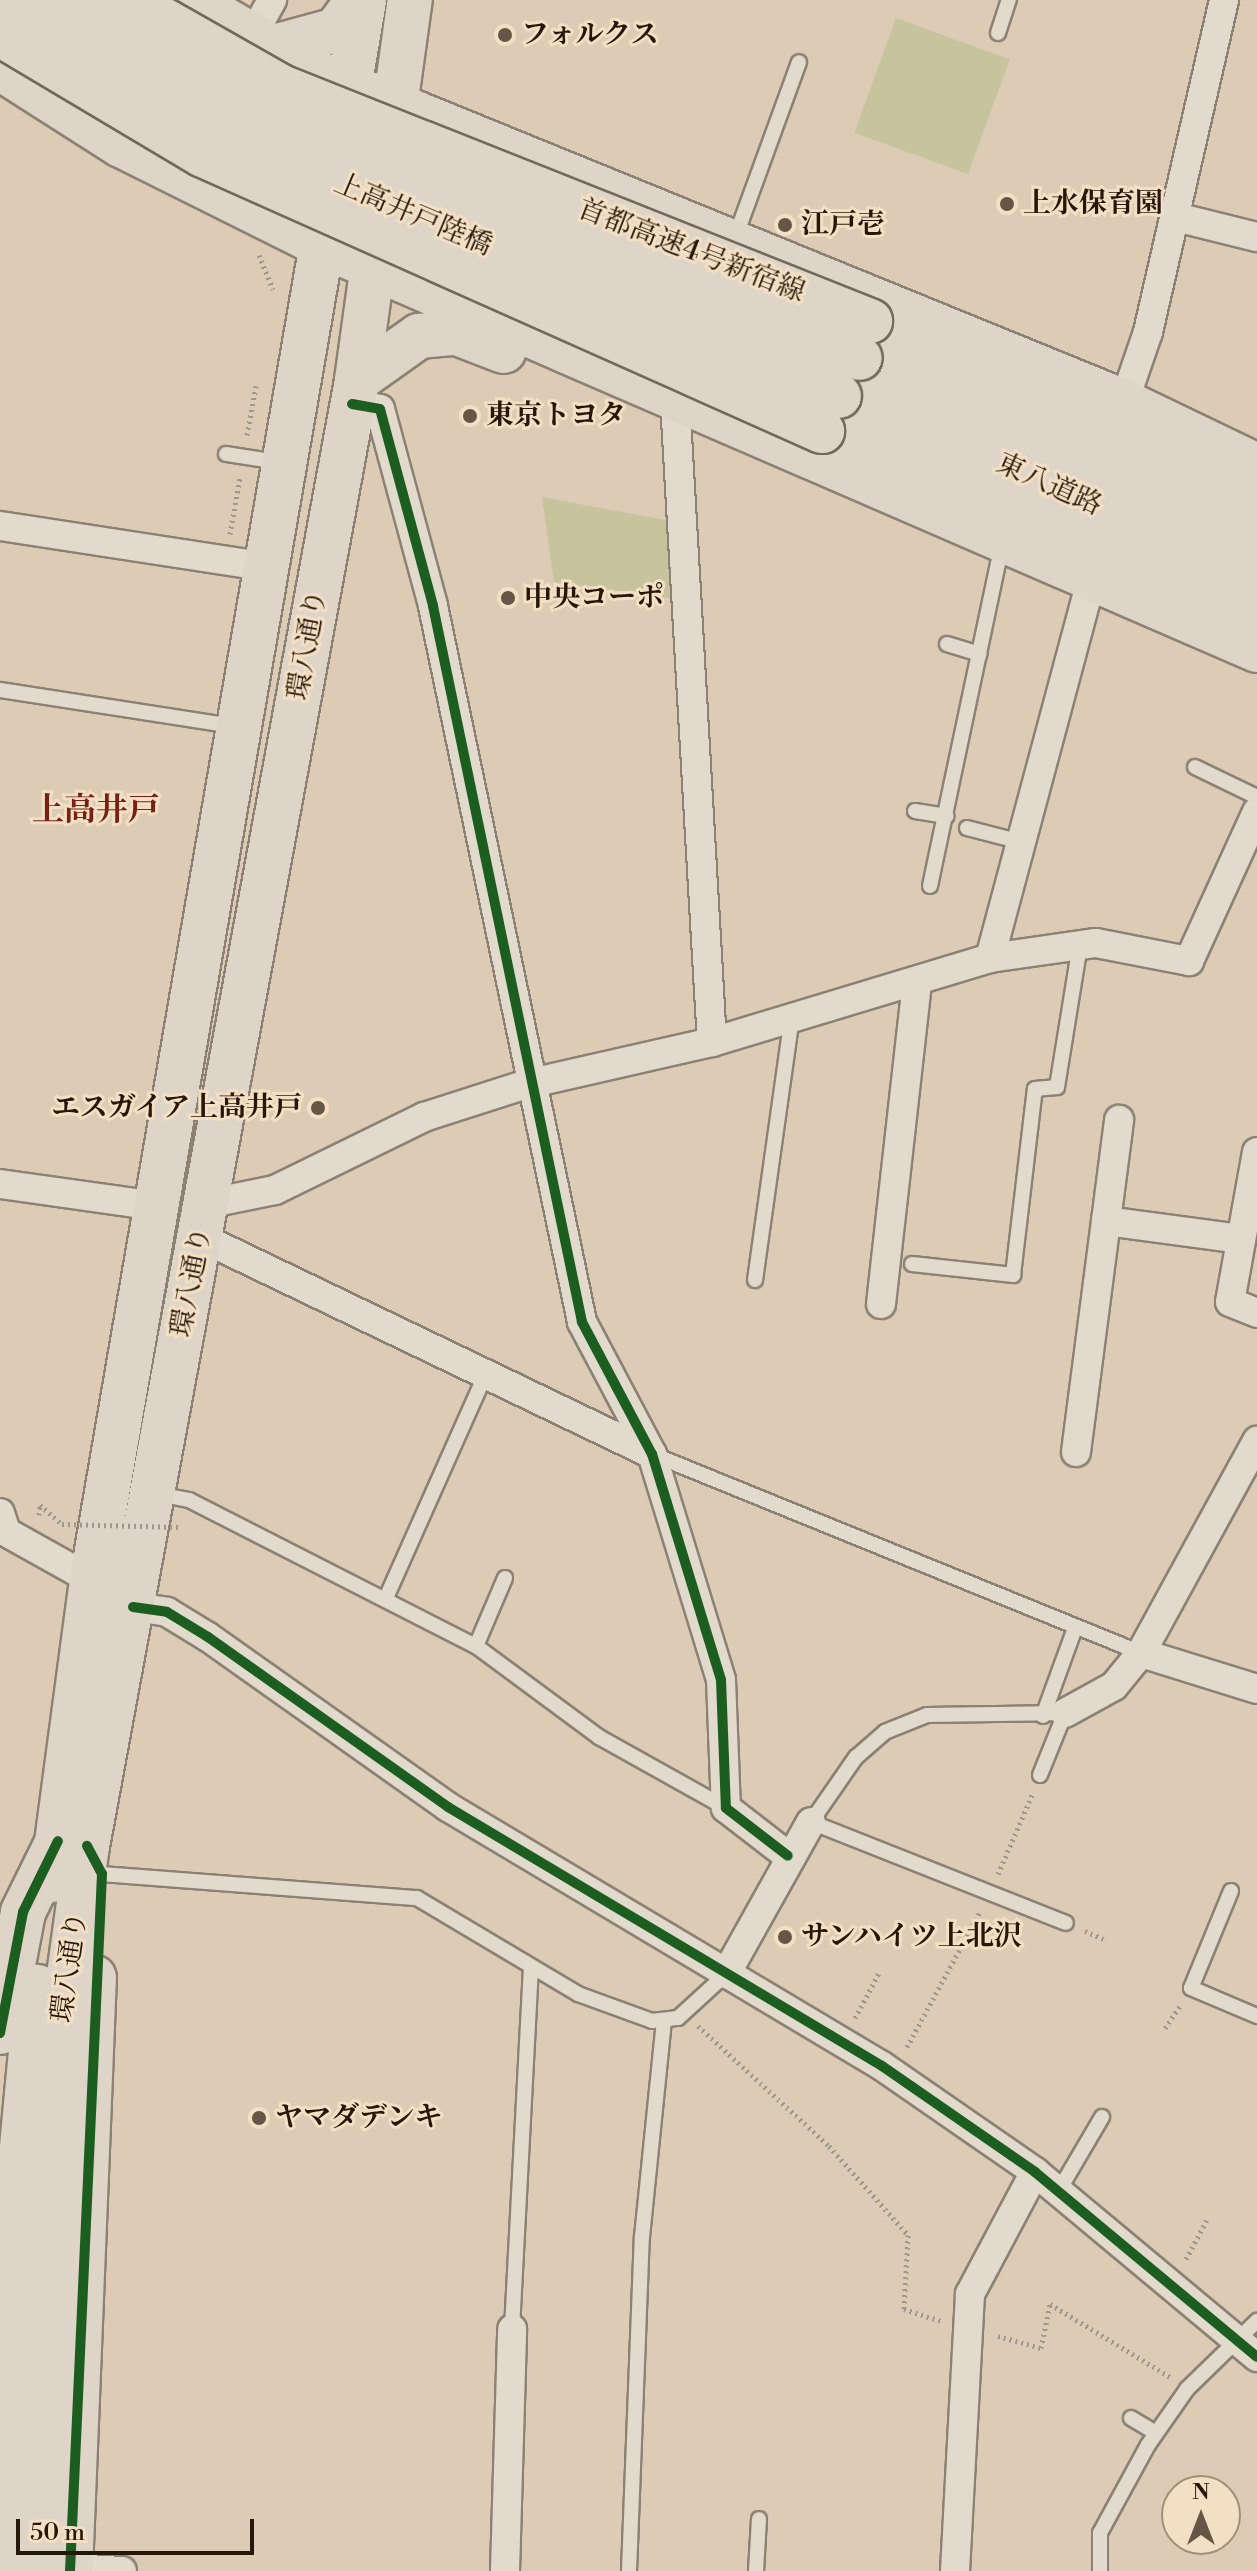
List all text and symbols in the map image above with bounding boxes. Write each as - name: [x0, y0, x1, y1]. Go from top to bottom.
- place label: フォルクス: [521, 18, 661, 52]
- marker: フォルクス: [496, 26, 514, 44]
- street label: 上高井戸陸橋: [329, 167, 497, 263]
- place label: 上水保育園: [1023, 187, 1163, 221]
- street label: 首都高速4号新宿線: [573, 192, 809, 310]
- marker: 上水保育園: [998, 195, 1016, 213]
- place label: 江戸壱: [801, 208, 885, 242]
- marker: 江戸壱: [776, 216, 794, 234]
- place label: 東京トヨタ: [486, 399, 626, 433]
- marker: 東京トヨタ: [461, 407, 479, 425]
- street label: 東八道路: [991, 447, 1107, 523]
- place label: 中央コーポ: [524, 581, 664, 615]
- street label: 環八通り: [282, 587, 334, 703]
- marker: 中央コーポ: [499, 589, 517, 607]
- district label: 上高井戸: [32, 791, 160, 829]
- place label: エスガイア上高井戸: [50, 1091, 302, 1125]
- marker: エスガイア上高井戸: [309, 1099, 327, 1117]
- street label: 環八通り: [165, 1224, 219, 1340]
- street label: 環八通り: [46, 1909, 94, 2025]
- place label: サンハイツ上北沢: [801, 1920, 1025, 1954]
- marker: サンハイツ上北沢: [776, 1928, 794, 1946]
- place label: ヤマダデンキ: [275, 2101, 443, 2135]
- marker: ヤマダデンキ: [250, 2109, 268, 2127]
- north arrow: [1161, 2475, 1241, 2555]
- text: N: [1192, 2479, 1210, 2506]
- scale bar: [20, 2503, 258, 2553]
- text: 50 m: [30, 2518, 85, 2548]

